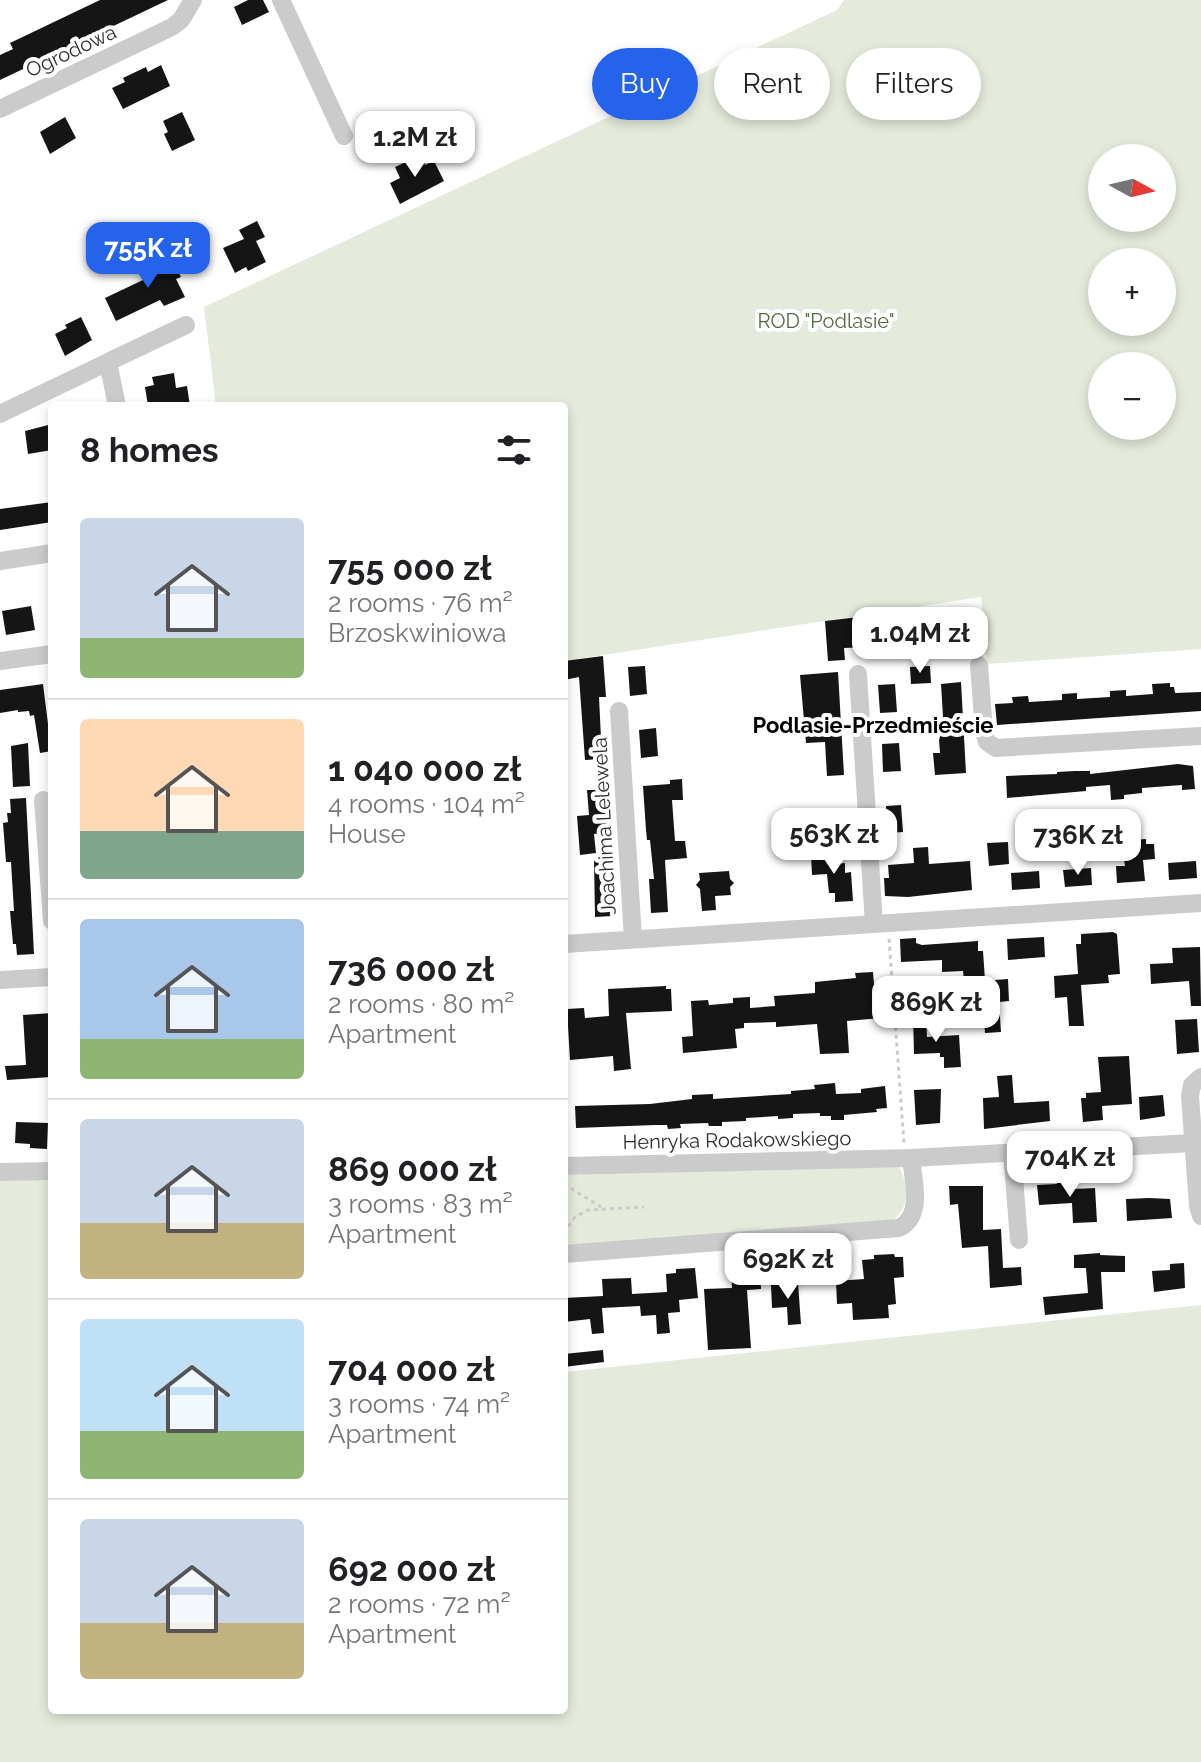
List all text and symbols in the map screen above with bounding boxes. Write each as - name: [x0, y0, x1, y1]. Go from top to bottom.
- street label: Ogrodowa: [22, 20, 120, 82]
- chip: Buy: [592, 48, 698, 120]
- chip: Rent: [714, 48, 830, 120]
- chip: Filters: [846, 48, 981, 120]
- pin: 1.2M zł: [341, 111, 489, 179]
- text: 1.2M zł: [373, 122, 457, 152]
- north arrow: [1088, 144, 1176, 232]
- map controls: [1088, 144, 1176, 440]
- pin: 755K zł: [74, 222, 222, 290]
- text: 755K zł: [104, 233, 192, 263]
- button: +: [1088, 248, 1176, 336]
- park label: ROD "Podlasie": [757, 309, 895, 333]
- button: −: [1088, 352, 1176, 440]
- icon: filters: [492, 428, 536, 472]
- text: 8 homes: [80, 430, 219, 470]
- text: 755 000 zł: [328, 548, 492, 588]
- icon: home: [144, 550, 240, 646]
- text: 2 rooms · 76 m²: [328, 588, 513, 618]
- pin: 1.04M zł: [837, 607, 1003, 675]
- text: Brzoskwiniowa: [328, 618, 506, 648]
- text: 1.04M zł: [870, 618, 970, 648]
- district label: Podlasie-Przedmieście: [752, 712, 994, 738]
- street label: Joachima Lelewela: [587, 737, 621, 915]
- text: 1 040 000 zł: [328, 749, 522, 789]
- icon: home: [144, 751, 240, 847]
- text: 4 rooms · 104 m²: [328, 789, 525, 819]
- pin: 563K zł: [760, 808, 908, 876]
- pin: 736K zł: [1004, 809, 1152, 877]
- text: House: [328, 819, 406, 849]
- text: 563K zł: [789, 819, 879, 849]
- text: 736K zł: [1033, 820, 1123, 850]
- text: 736 000 zł: [328, 949, 494, 989]
- icon: home: [144, 951, 240, 1047]
- pin: 869K zł: [862, 976, 1010, 1044]
- text: 869K zł: [890, 987, 982, 1017]
- text: 2 rooms · 80 m²: [328, 989, 514, 1019]
- text: Apartment: [328, 1019, 457, 1049]
- street label: Henryka Rodakowskiego: [623, 1126, 852, 1154]
- pin: 704K zł: [996, 1131, 1144, 1199]
- text: 704K zł: [1025, 1142, 1115, 1172]
- text: 869 000 zł: [328, 1149, 497, 1189]
- icon: home: [144, 1151, 240, 1247]
- text: 3 rooms · 83 m²: [328, 1189, 513, 1219]
- text: Apartment: [328, 1219, 457, 1249]
- pin: 692K zł: [714, 1233, 862, 1301]
- text: 692K zł: [743, 1244, 833, 1274]
- text: 704 000 zł: [328, 1349, 495, 1389]
- icon: home: [144, 1351, 240, 1447]
- text: 3 rooms · 74 m²: [328, 1389, 510, 1419]
- text: Apartment: [328, 1419, 457, 1449]
- text: 692 000 zł: [328, 1549, 495, 1589]
- icon: home: [144, 1551, 240, 1647]
- text: 2 rooms · 72 m²: [328, 1589, 511, 1619]
- text: Apartment: [328, 1619, 457, 1649]

